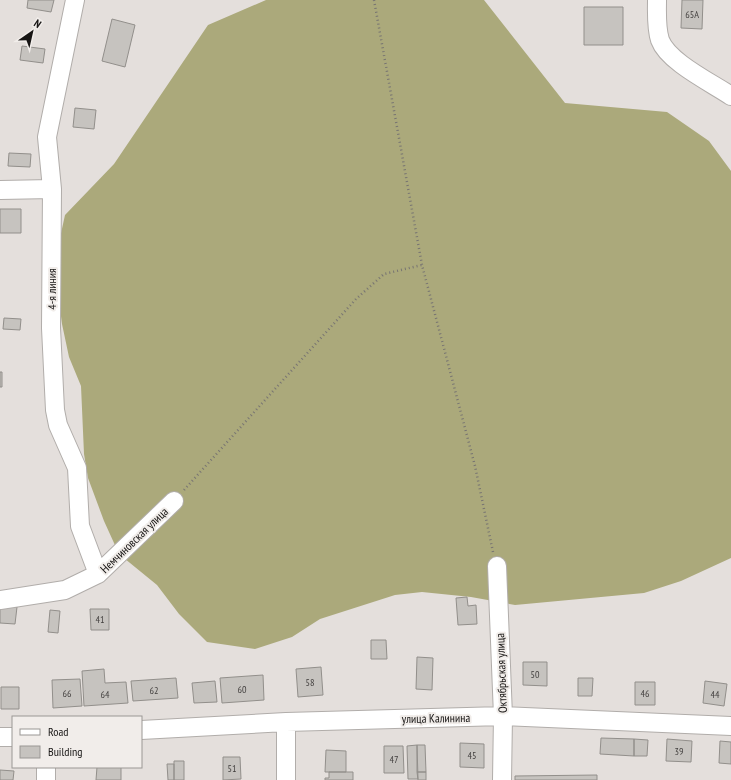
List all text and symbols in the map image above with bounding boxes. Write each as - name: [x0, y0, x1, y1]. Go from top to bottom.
- house number: 65А: [685, 8, 699, 21]
- north arrow: [12, 12, 52, 52]
- text: N: [31, 16, 44, 31]
- street label: 4-я линия: [44, 268, 59, 310]
- street label: Немчиновская улица: [97, 504, 171, 576]
- house number: 41: [96, 613, 105, 626]
- street label: Октябрьская улица: [492, 633, 510, 713]
- house number: 50: [531, 668, 540, 681]
- house number: 58: [306, 676, 315, 689]
- house number: 60: [238, 683, 247, 696]
- house number: 62: [150, 684, 159, 697]
- house number: 66: [63, 687, 72, 700]
- house number: 46: [641, 687, 650, 700]
- house number: 64: [101, 688, 110, 701]
- house number: 44: [711, 688, 720, 701]
- street label: улица Калинина: [402, 710, 471, 726]
- legend: [12, 716, 142, 768]
- text: Road: [48, 724, 68, 739]
- text: Building: [48, 744, 83, 759]
- house number: 39: [675, 745, 684, 758]
- house number: 45: [468, 749, 477, 762]
- house number: 47: [390, 753, 399, 766]
- house number: 51: [228, 762, 237, 775]

